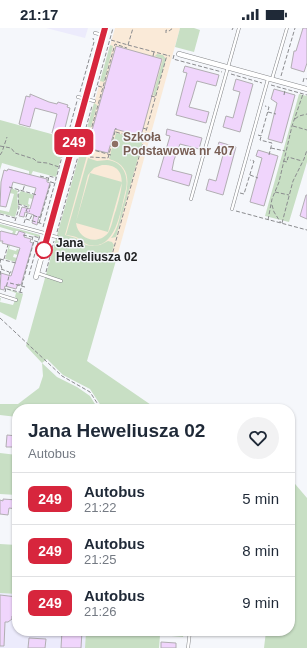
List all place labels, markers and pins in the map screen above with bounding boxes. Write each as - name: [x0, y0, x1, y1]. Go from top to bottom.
- place label: Szkoła Podstawowa nr 407: [123, 130, 235, 158]
- marker: Szkoła Podstawowa nr 407: [110, 139, 120, 149]
- place label: Jana Heweliusza 02: [56, 236, 138, 264]
- marker: Jana Heweliusza 02: [35, 241, 53, 259]

